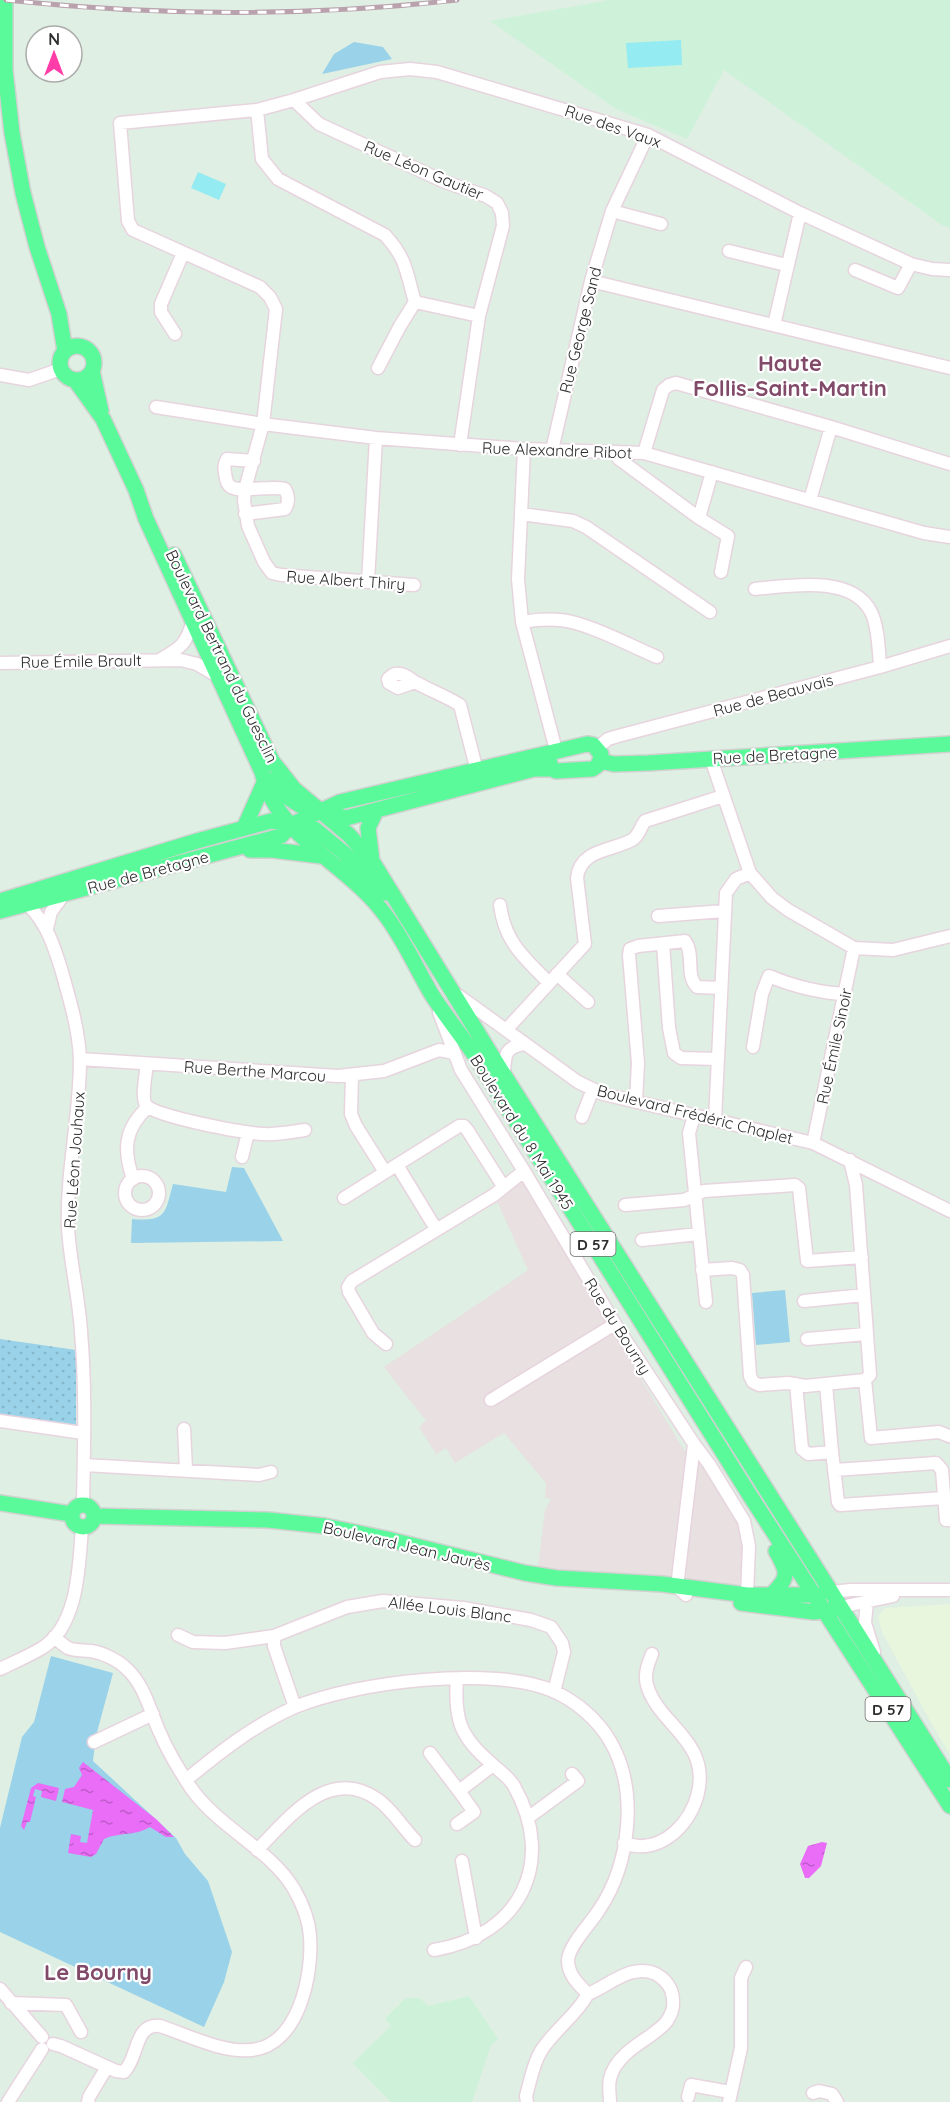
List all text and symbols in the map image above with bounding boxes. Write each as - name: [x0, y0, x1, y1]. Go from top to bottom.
- north arrow: [24, 24, 84, 84]
- text: N: [48, 29, 60, 49]
- street label: Rue des Vaux: [562, 100, 664, 152]
- street label: Rue Léon Gautier: [361, 136, 487, 204]
- street label: Rue George Sand: [555, 265, 605, 395]
- district label: Haute Follis-Saint-Martin: [693, 349, 887, 402]
- street label: Rue Alexandre Ribot: [481, 437, 633, 463]
- street label: Boulevard Bertrand du Guesclin: [162, 546, 282, 766]
- street label: Rue Albert Thiry: [286, 566, 406, 594]
- street label: Rue Émile Brault: [20, 650, 142, 672]
- street label: Rue de Beauvais: [711, 669, 835, 721]
- street label: Rue de Bretagne: [712, 742, 838, 768]
- street label: Rue de Bretagne: [85, 846, 211, 898]
- street label: Rue Émile Sinoir: [812, 986, 856, 1106]
- street label: Boulevard du 8 Mai 1945: [466, 1051, 578, 1213]
- street label: Rue Berthe Marcou: [183, 1056, 327, 1086]
- street label: Boulevard Frédéric Chaplet: [595, 1080, 795, 1148]
- street label: Rue Léon Jouhaux: [59, 1091, 89, 1229]
- road number: D 57: [570, 1232, 616, 1256]
- street label: Rue du Bourny: [580, 1274, 656, 1378]
- street label: Boulevard Jean Jaurès: [321, 1517, 493, 1575]
- street label: Allée Louis Blanc: [387, 1592, 513, 1626]
- road number: D 57: [866, 1697, 910, 1721]
- district label: Le Bourny: [44, 1958, 152, 1986]

